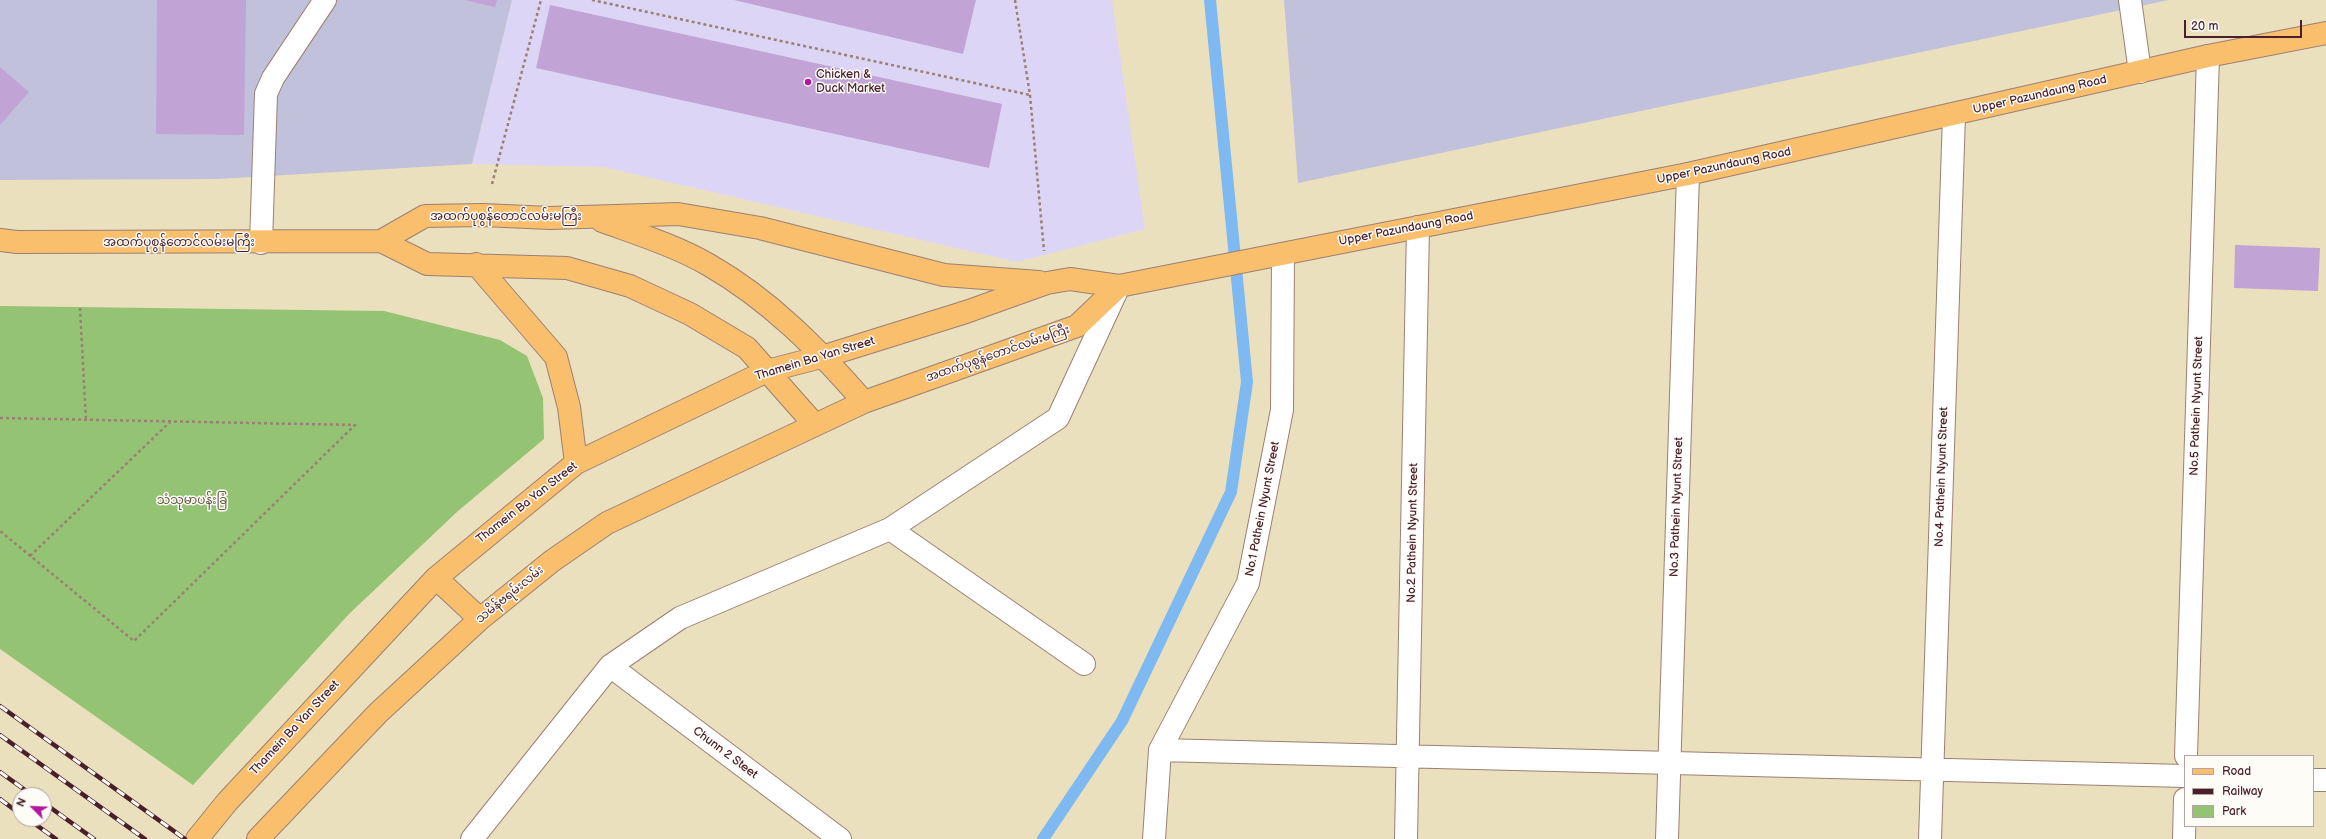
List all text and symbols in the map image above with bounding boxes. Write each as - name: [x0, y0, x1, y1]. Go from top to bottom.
- scale bar: [2186, 12, 2304, 38]
- text: 20 m: [2191, 19, 2218, 34]
- place label: Chicken & Duck Market: [816, 68, 885, 96]
- street label: Upper Pazundaung Road: [1972, 73, 2108, 117]
- marker: Chicken & Duck Market: [803, 77, 813, 87]
- street label: Upper Pazundaung Road: [1656, 145, 1792, 187]
- street label: Upper Pazundaung Road: [1338, 209, 1474, 249]
- street label: အထက်ပုစွန်တောင်လမ်းမကြီး: [430, 210, 582, 224]
- street label: အထက်ပုစွန်တောင်လမ်းမကြီး: [103, 236, 255, 250]
- street label: အထက်ပုစွန်တောင်လမ်းမကြီး: [924, 323, 1072, 385]
- street label: Thamein Ba Yan Street: [754, 334, 876, 384]
- street label: No.5 Pathein Nyunt Street: [2187, 336, 2207, 476]
- street label: No.4 Pathein Nyunt Street: [1932, 407, 1952, 547]
- street label: No.3 Pathein Nyunt Street: [1667, 437, 1687, 577]
- street label: No.1 Pathein Nyunt Street: [1243, 440, 1283, 578]
- street label: Thamein Ba Yan Street: [474, 459, 580, 547]
- street label: No.2 Pathein Nyunt Street: [1405, 463, 1421, 603]
- park label: သံသုမာပန်းခြံ: [157, 494, 227, 508]
- street label: သမိန်ဗရမ်းလမ်း: [473, 563, 547, 627]
- street label: Thamein Ba Yan Street: [247, 678, 343, 778]
- street label: Chunn 2 Steet: [690, 724, 760, 782]
- legend: [2184, 755, 2314, 827]
- text: Road: [2222, 764, 2251, 779]
- text: Railway: [2222, 784, 2263, 799]
- north arrow: [12, 787, 52, 827]
- text: N: [14, 796, 29, 809]
- text: Park: [2222, 804, 2246, 819]

